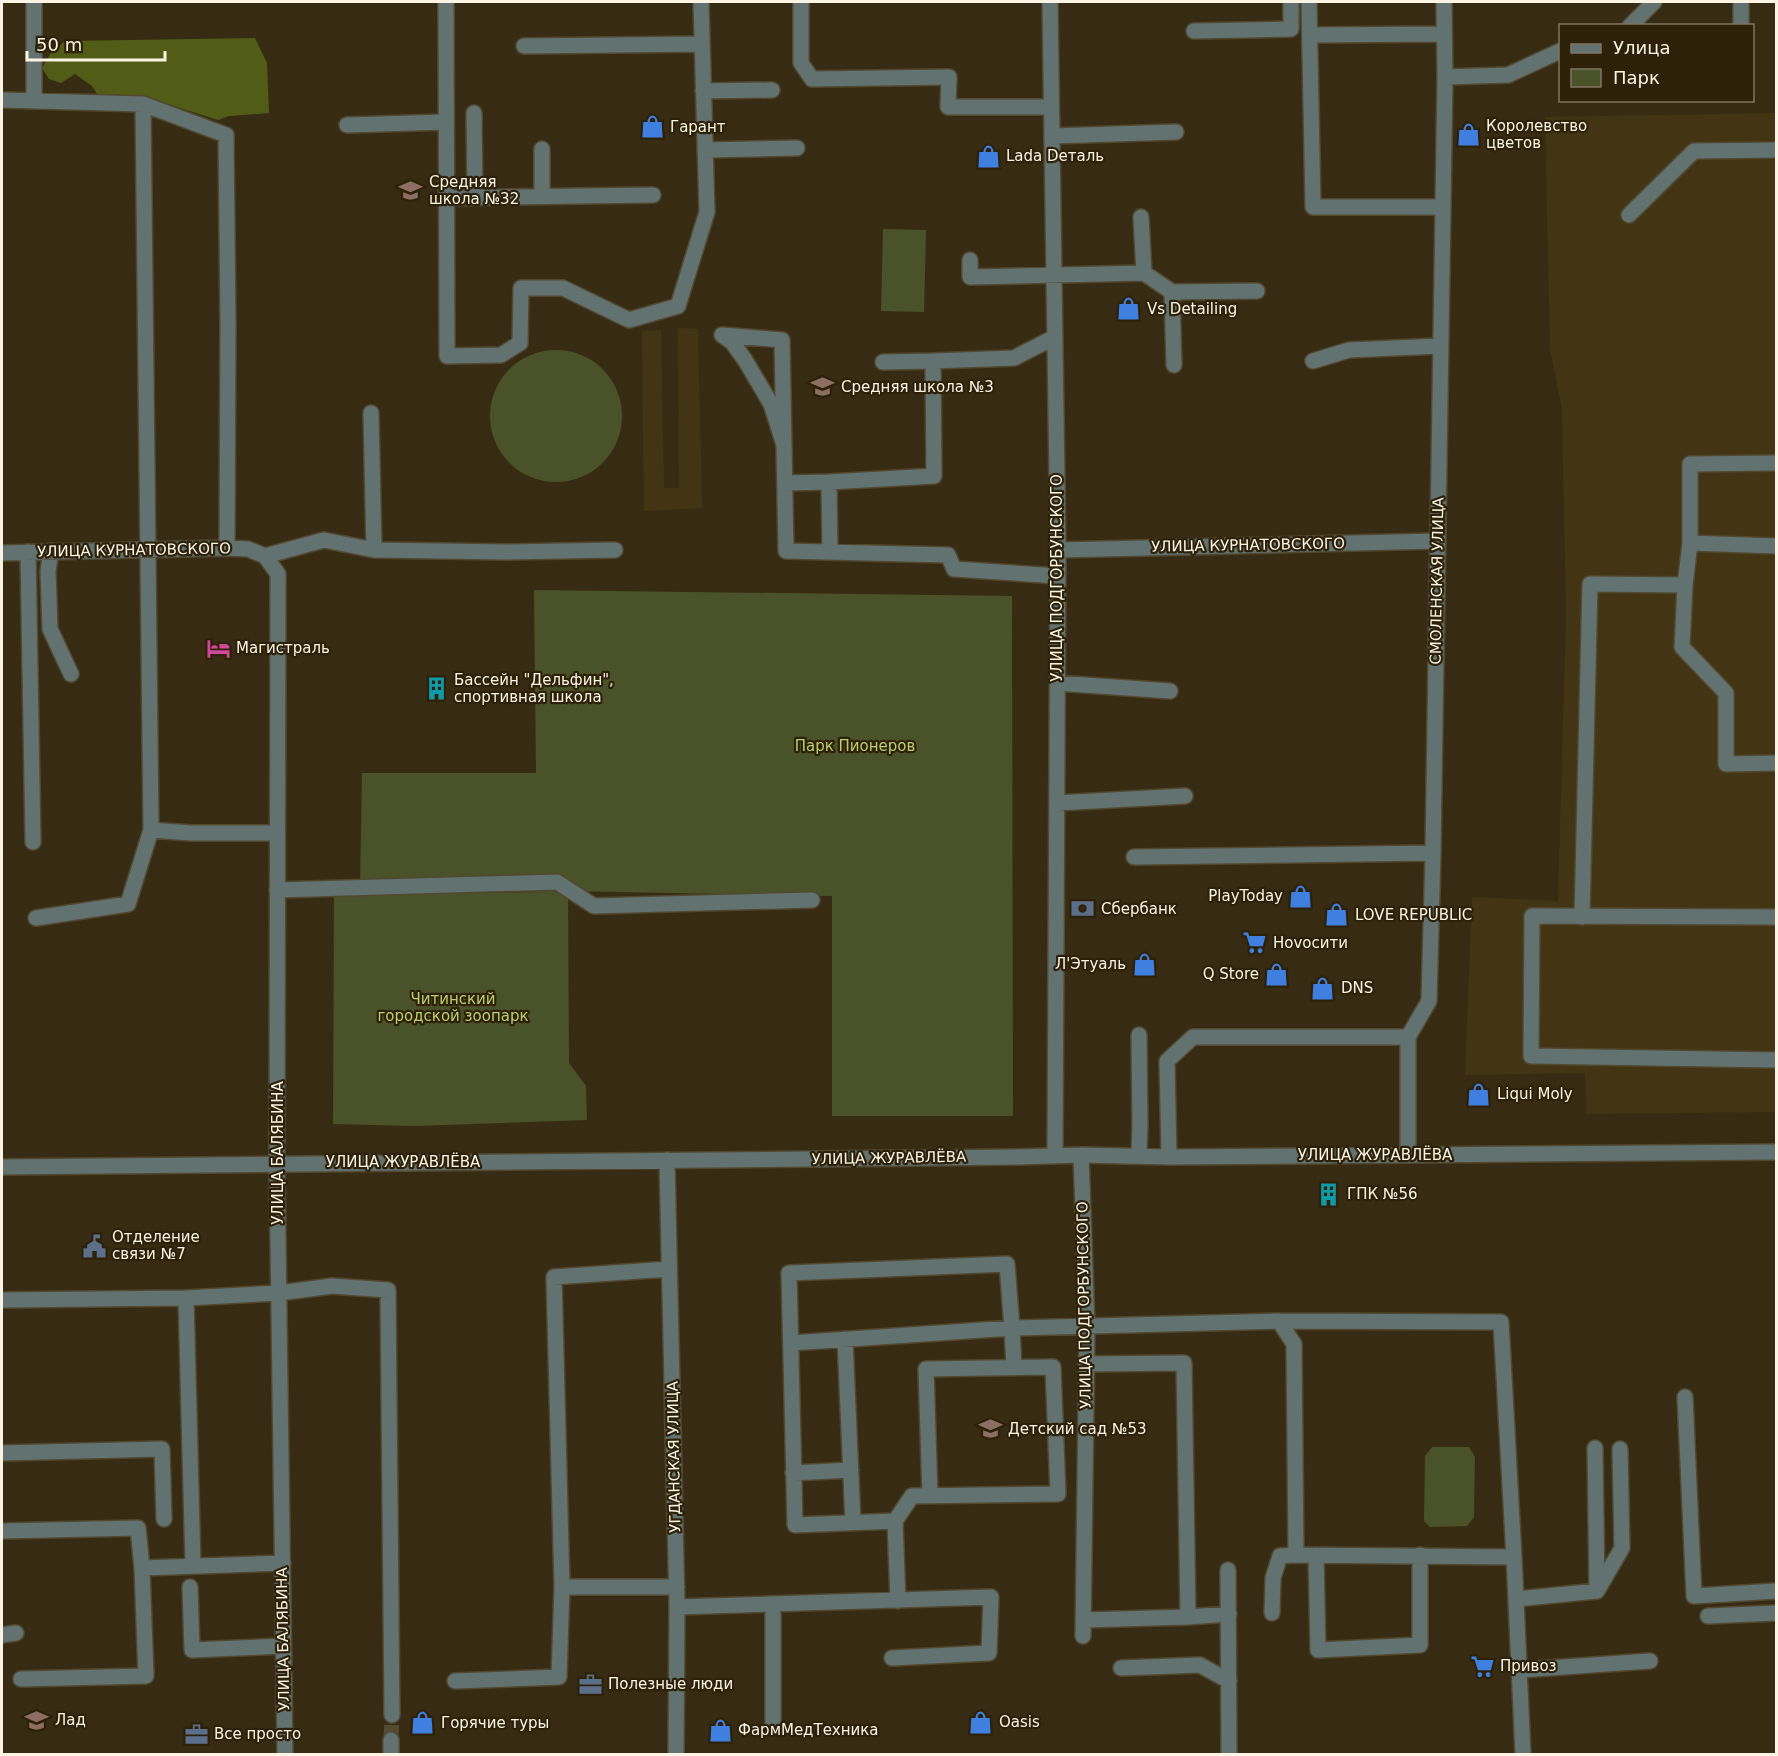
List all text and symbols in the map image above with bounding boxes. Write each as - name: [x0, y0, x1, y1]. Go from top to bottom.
- scale bar: [27, 24, 165, 62]
- legend: [1559, 24, 1754, 102]
- text: 50 m: [36, 34, 82, 55]
- text: Улица: [1613, 37, 1670, 58]
- text: Парк: [1613, 67, 1660, 88]
- shop icon: Гарант: [639, 114, 665, 140]
- place label: Королевство цветов: [1486, 117, 1587, 152]
- place label: Гарант: [670, 118, 726, 136]
- shop icon: Королевство цветов: [1455, 122, 1481, 148]
- shop icon: Lada Dеталь: [975, 143, 1001, 169]
- place label: Lada Dеталь: [1006, 147, 1104, 165]
- place label: Средняя школа №32: [429, 173, 519, 208]
- school or university icon: Средняя школа №32: [398, 178, 424, 204]
- shop icon: Vs Detailing: [1116, 296, 1142, 322]
- place label: Vs Detailing: [1147, 300, 1237, 318]
- school or university icon: Средняя школа №3: [810, 374, 836, 400]
- place label: Средняя школа №3: [841, 378, 994, 396]
- street label: УЛИЦА ПОДГОРБУНСКОГО: [1048, 474, 1066, 682]
- street label: СМОЛЕНСКАЯ УЛИЦА: [1427, 496, 1447, 665]
- street label: УЛИЦА КУРНАТОВСКОГО: [1151, 534, 1345, 556]
- street label: УЛИЦА КУРНАТОВСКОГО: [37, 539, 231, 561]
- hotel icon: Магистраль: [205, 635, 231, 661]
- place label: Магистраль: [236, 639, 330, 657]
- place label: Бассейн "Дельфин", спортивная школа: [454, 671, 614, 706]
- building icon: Бассейн "Дельфин", спортивная школа: [423, 676, 449, 702]
- park label: Парк Пионеров: [795, 737, 915, 755]
- shop icon: PlayToday: [1288, 883, 1314, 909]
- place label: PlayToday: [1208, 887, 1283, 905]
- bank icon: Сбербанк: [1070, 896, 1096, 922]
- place label: Сбербанк: [1101, 900, 1177, 918]
- shop icon: LOVE REPUBLIC: [1324, 902, 1350, 928]
- place label: LOVE REPUBLIC: [1355, 906, 1472, 924]
- supermarket icon: Ноvосити: [1242, 930, 1268, 956]
- place label: Ноvосити: [1273, 934, 1348, 952]
- shop icon: Л'Этуаль: [1131, 951, 1157, 977]
- place label: Л'Этуаль: [1055, 955, 1126, 973]
- shop icon: Q Store: [1264, 961, 1290, 987]
- place label: Q Store: [1203, 965, 1259, 983]
- shop icon: DNS: [1310, 975, 1336, 1001]
- place label: DNS: [1341, 979, 1373, 997]
- park label: Читинский городской зоопарк: [377, 990, 529, 1025]
- street label: УЛИЦА БАЛЯБИНА: [269, 1080, 287, 1225]
- shop icon: Liqui Moly: [1466, 1081, 1492, 1107]
- place label: Liqui Moly: [1497, 1085, 1573, 1103]
- street label: УЛИЦА ЖУРАВЛЁВА: [1298, 1145, 1453, 1164]
- street label: УЛИЦА ЖУРАВЛЁВА: [812, 1147, 967, 1168]
- street label: УЛИЦА ЖУРАВЛЁВА: [326, 1152, 481, 1171]
- building icon: ГПК №56: [1316, 1181, 1342, 1207]
- place label: ГПК №56: [1347, 1185, 1418, 1203]
- street label: УЛИЦА ПОДГОРБУНСКОГО: [1073, 1201, 1095, 1409]
- place label: Отделение связи №7: [112, 1228, 200, 1263]
- public building icon: Отделение связи №7: [81, 1233, 107, 1259]
- street label: УГДАНСКАЯ УЛИЦА: [664, 1380, 684, 1533]
- school or university icon: Детский сад №53: [977, 1416, 1003, 1442]
- place label: Детский сад №53: [1008, 1420, 1147, 1438]
- street label: УЛИЦА БАЛЯБИНА: [273, 1566, 293, 1711]
- supermarket icon: Привоз: [1469, 1653, 1495, 1679]
- place label: Привоз: [1500, 1657, 1557, 1675]
- office icon: Полезные люди: [577, 1671, 603, 1697]
- place label: Полезные люди: [608, 1675, 733, 1693]
- school or university icon: Лад: [24, 1707, 50, 1733]
- shop icon: Oasis: [968, 1709, 994, 1735]
- shop icon: Горячие туры: [410, 1710, 436, 1736]
- place label: Лад: [55, 1711, 86, 1729]
- place label: Oasis: [999, 1713, 1040, 1731]
- place label: Горячие туры: [441, 1714, 549, 1732]
- shop icon: ФармМедТехника: [707, 1717, 733, 1743]
- office icon: Все просто: [183, 1721, 209, 1747]
- place label: ФармМедТехника: [738, 1721, 879, 1739]
- place label: Все просто: [214, 1725, 301, 1743]

